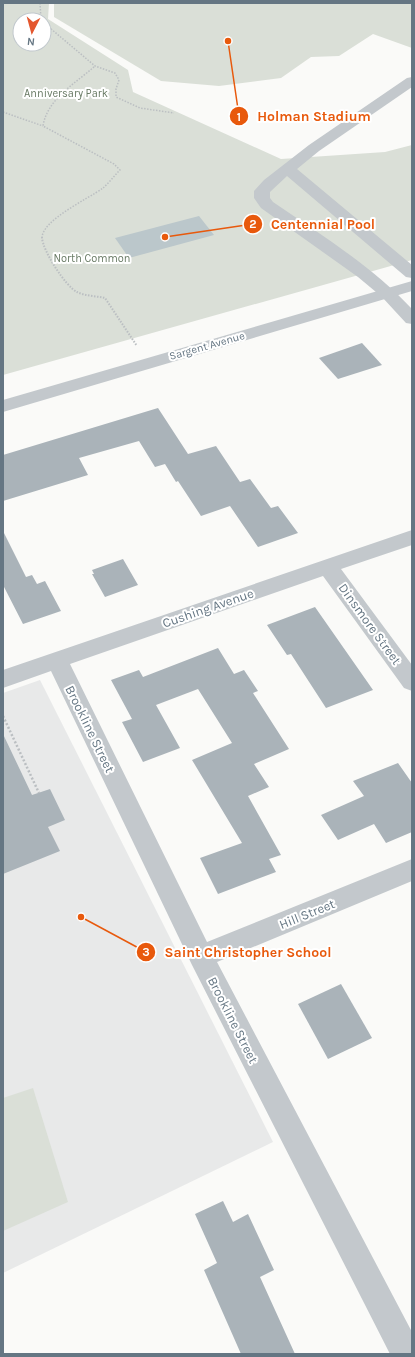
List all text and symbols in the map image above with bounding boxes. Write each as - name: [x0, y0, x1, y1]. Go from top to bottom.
- north arrow: [12, 12, 52, 52]
- text: N: [26, 35, 36, 48]
- park label: Anniversary Park: [24, 87, 108, 100]
- callout: Holman Stadium: [229, 103, 378, 129]
- text: Holman Stadium: [257, 108, 371, 125]
- text: 1: [237, 110, 241, 124]
- callout: Centennial Pool: [243, 211, 383, 237]
- text: Centennial Pool: [271, 216, 375, 233]
- text: 2: [249, 217, 257, 231]
- park label: North Common: [54, 252, 130, 265]
- street label: Sargent Avenue: [168, 329, 247, 363]
- street label: Dinsmore Street: [336, 581, 405, 668]
- street label: Cushing Avenue: [160, 585, 256, 631]
- street label: Brookline Street: [62, 683, 118, 775]
- street label: Hill Street: [277, 896, 337, 932]
- callout: Saint Christopher School: [136, 939, 339, 965]
- text: Saint Christopher School: [165, 944, 331, 961]
- text: 3: [142, 945, 150, 959]
- street label: Brookline Street: [205, 974, 261, 1066]

